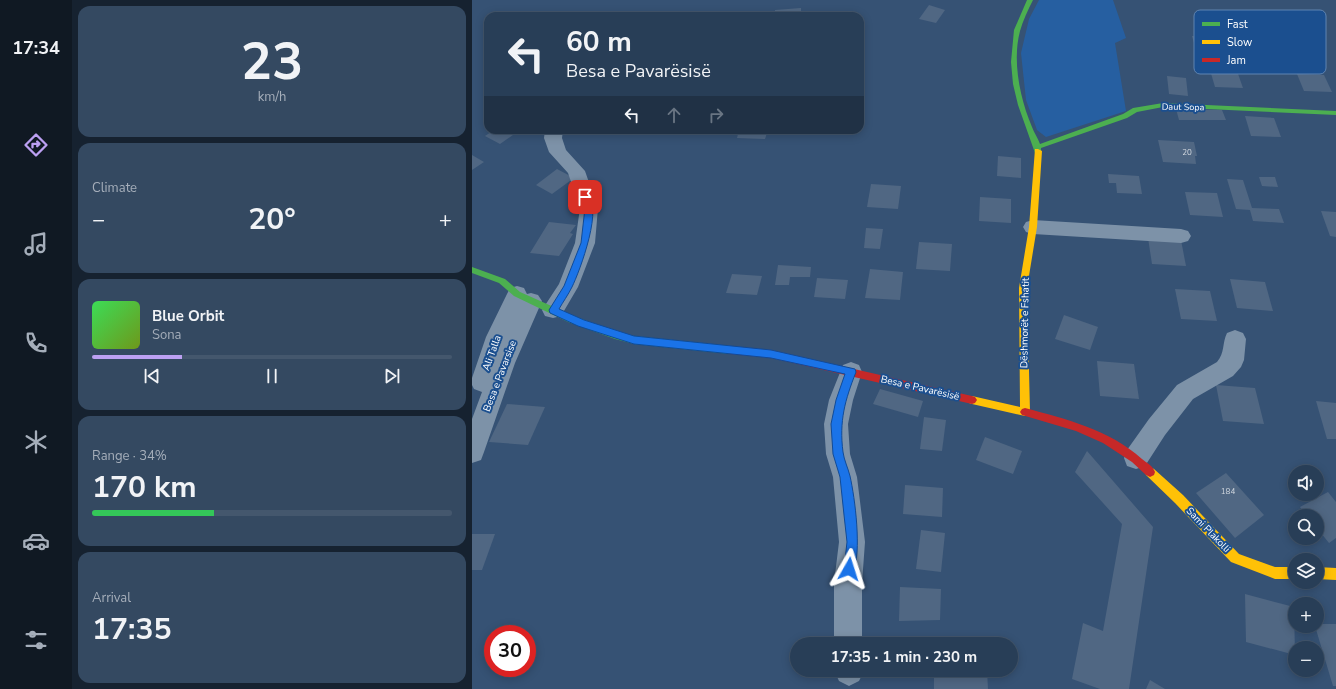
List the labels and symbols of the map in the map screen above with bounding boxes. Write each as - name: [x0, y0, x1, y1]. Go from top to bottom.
- legend: [1194, 10, 1326, 74]
- text: Fast: [1227, 17, 1248, 32]
- text: Slow: [1227, 35, 1252, 50]
- text: Jam: [1226, 53, 1246, 68]
- street label: Daut Sopa: [1162, 101, 1205, 113]
- house number: 20: [1182, 147, 1192, 158]
- pin: [568, 180, 602, 214]
- street label: Dëshmorët e Fshatit: [1017, 277, 1033, 368]
- street label: Ali Talla: [479, 333, 505, 373]
- street label: Besa e Pavarsise: [480, 338, 520, 414]
- street label: Besa e Pavarësisë: [879, 372, 961, 404]
- house number: 184: [1221, 486, 1235, 497]
- street label: Sami Plakolli: [1183, 504, 1233, 556]
- position arrow: [828, 548, 870, 590]
- speed limit sign: 30: [484, 625, 536, 677]

